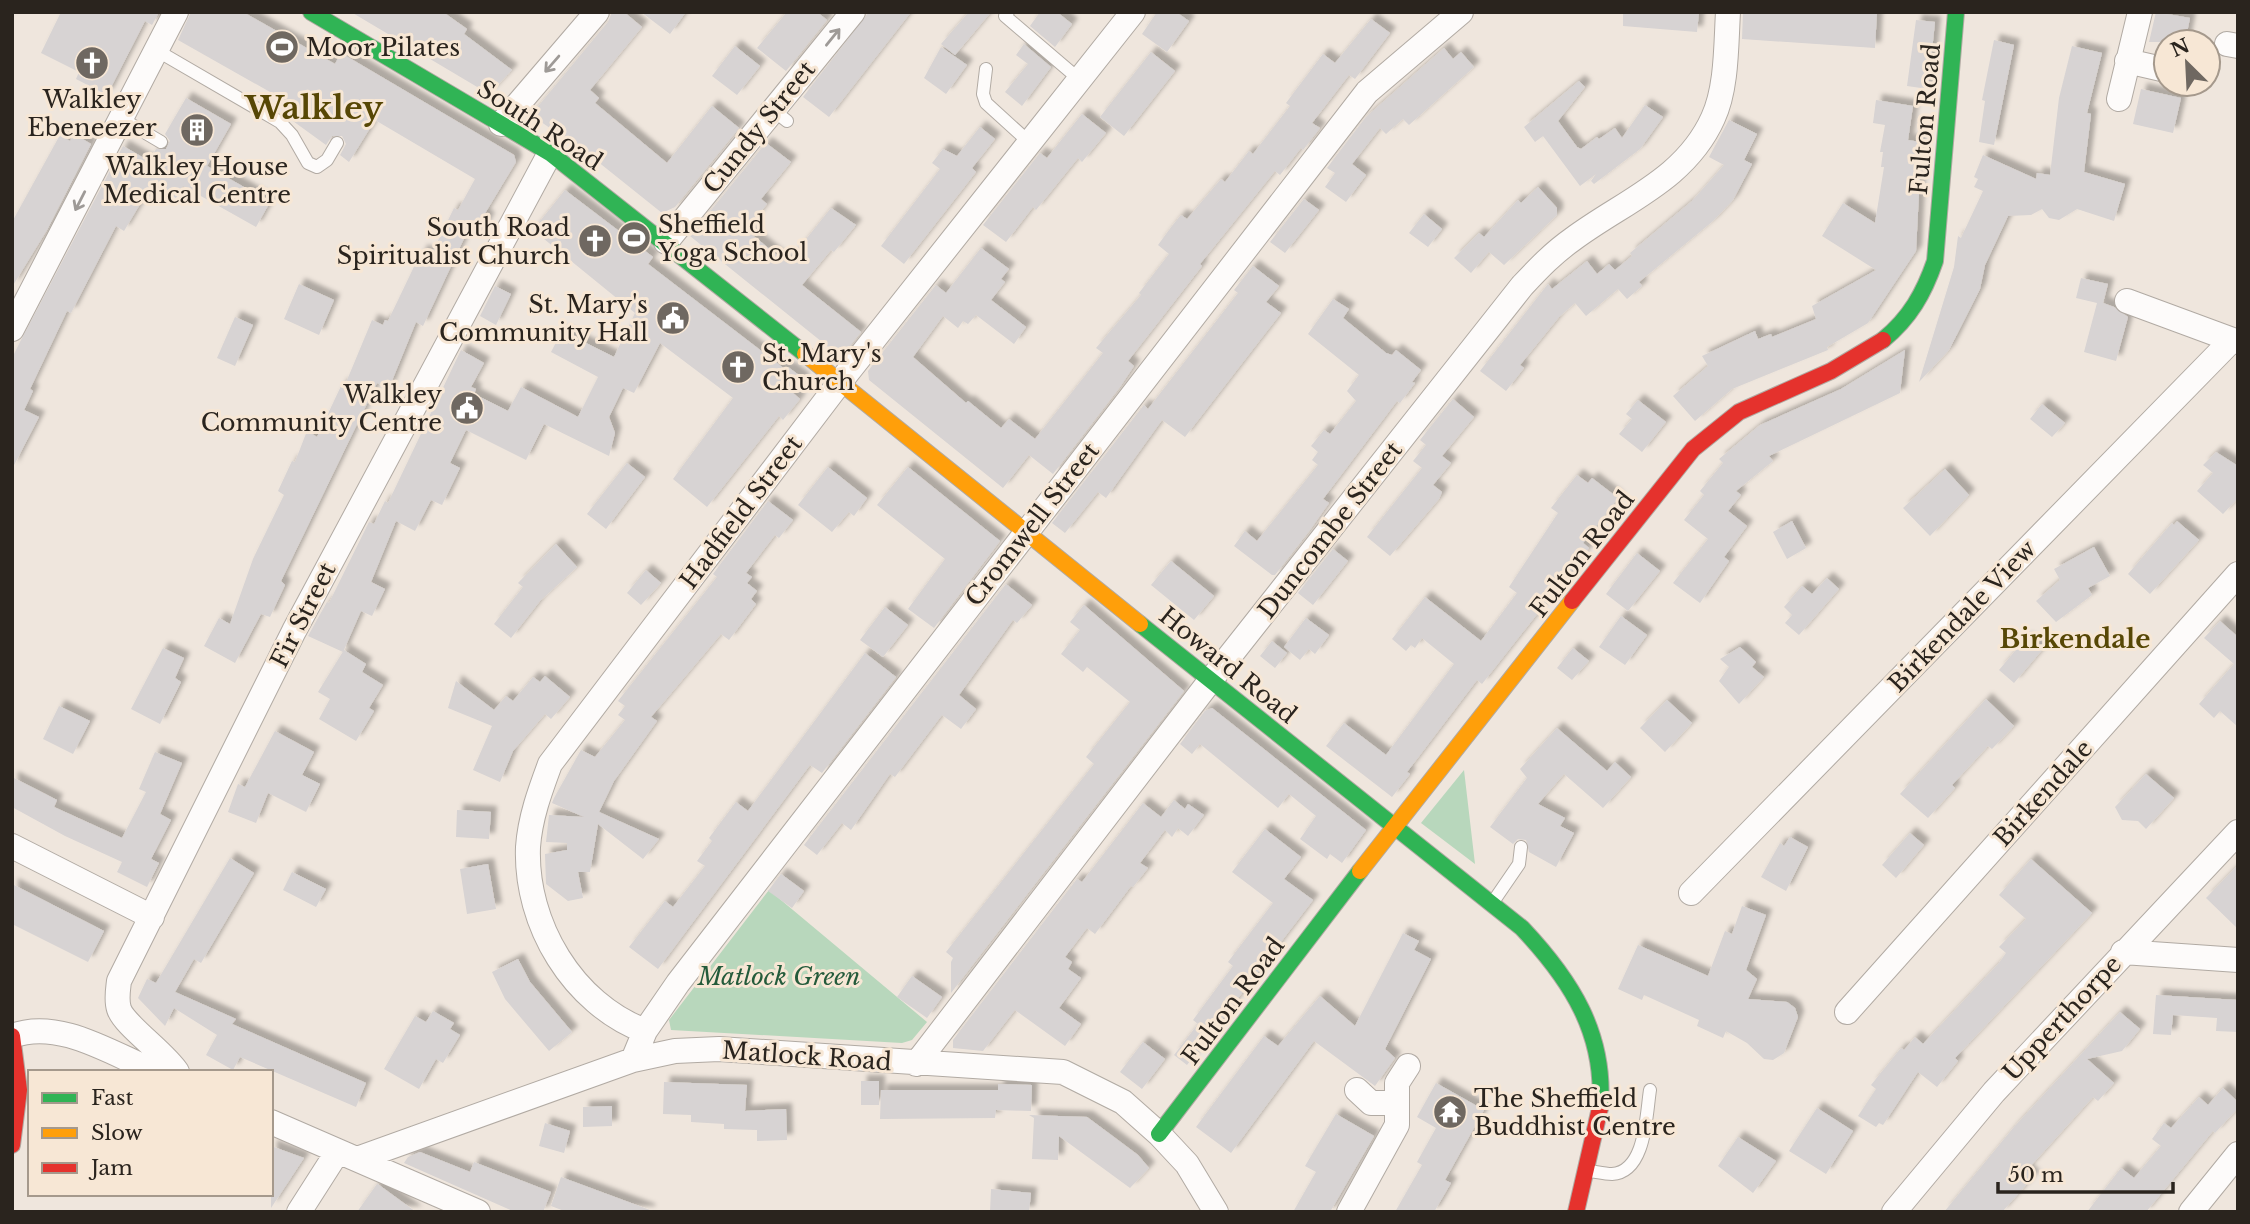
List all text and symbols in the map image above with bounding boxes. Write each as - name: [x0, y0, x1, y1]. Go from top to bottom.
- sports icon: Moor Pilates: [263, 28, 301, 66]
- one-way arrow: [825, 28, 841, 46]
- north arrow: [2152, 28, 2222, 98]
- place label: Moor Pilates: [306, 33, 460, 62]
- text: N: [2167, 34, 2193, 62]
- street label: Fulton Road: [1904, 42, 1946, 196]
- church icon: Walkley Ebeneezer: [73, 44, 111, 82]
- one-way arrow: [544, 55, 560, 73]
- street label: Cundy Street: [697, 55, 821, 199]
- street label: South Road: [472, 74, 608, 176]
- place label: Walkley Ebeneezer: [27, 85, 157, 142]
- district label: Walkley: [244, 88, 383, 128]
- building icon: Walkley House Medical Centre: [178, 111, 216, 149]
- place label: Walkley House Medical Centre: [103, 152, 291, 209]
- one-way arrow: [72, 191, 86, 211]
- place label: Sheffield Yoga School: [657, 210, 807, 267]
- place label: South Road Spiritualist Church: [337, 213, 570, 270]
- sports icon: Sheffield Yoga School: [615, 219, 653, 257]
- church icon: South Road Spiritualist Church: [576, 222, 614, 260]
- place label: St. Mary's Community Hall: [439, 290, 648, 347]
- public building icon: St. Mary's Community Hall: [654, 299, 692, 337]
- place label: St. Mary's Church: [762, 339, 882, 396]
- church icon: St. Mary's Church: [719, 348, 757, 386]
- place label: Walkley Community Centre: [201, 380, 443, 437]
- public building icon: Walkley Community Centre: [448, 389, 486, 427]
- street label: Hadfield Street: [674, 430, 808, 594]
- street label: Cromwell Street: [959, 436, 1105, 612]
- street label: Duncombe Street: [1252, 436, 1408, 624]
- street label: Fulton Road: [1524, 485, 1640, 623]
- street label: Birkendale View: [1882, 534, 2042, 698]
- street label: Fir Street: [264, 558, 342, 672]
- street label: Howard Road: [1153, 601, 1303, 729]
- district label: Birkendale: [1999, 623, 2151, 655]
- street label: Birkendale: [1988, 734, 2098, 852]
- street label: Fulton Road: [1176, 932, 1290, 1070]
- street label: Upperthorpe: [1997, 949, 2127, 1087]
- park label: Matlock Green: [697, 962, 860, 991]
- street label: Matlock Road: [721, 1036, 893, 1076]
- legend: [28, 1070, 273, 1196]
- place label: The Sheffield Buddhist Centre: [1474, 1084, 1676, 1141]
- text: Fast: [91, 1085, 133, 1111]
- temple icon: The Sheffield Buddhist Centre: [1431, 1093, 1469, 1131]
- text: Slow: [91, 1120, 143, 1146]
- scale bar: [1998, 1150, 2173, 1194]
- text: Jam: [88, 1155, 133, 1181]
- text: 50 m: [2008, 1162, 2064, 1188]

